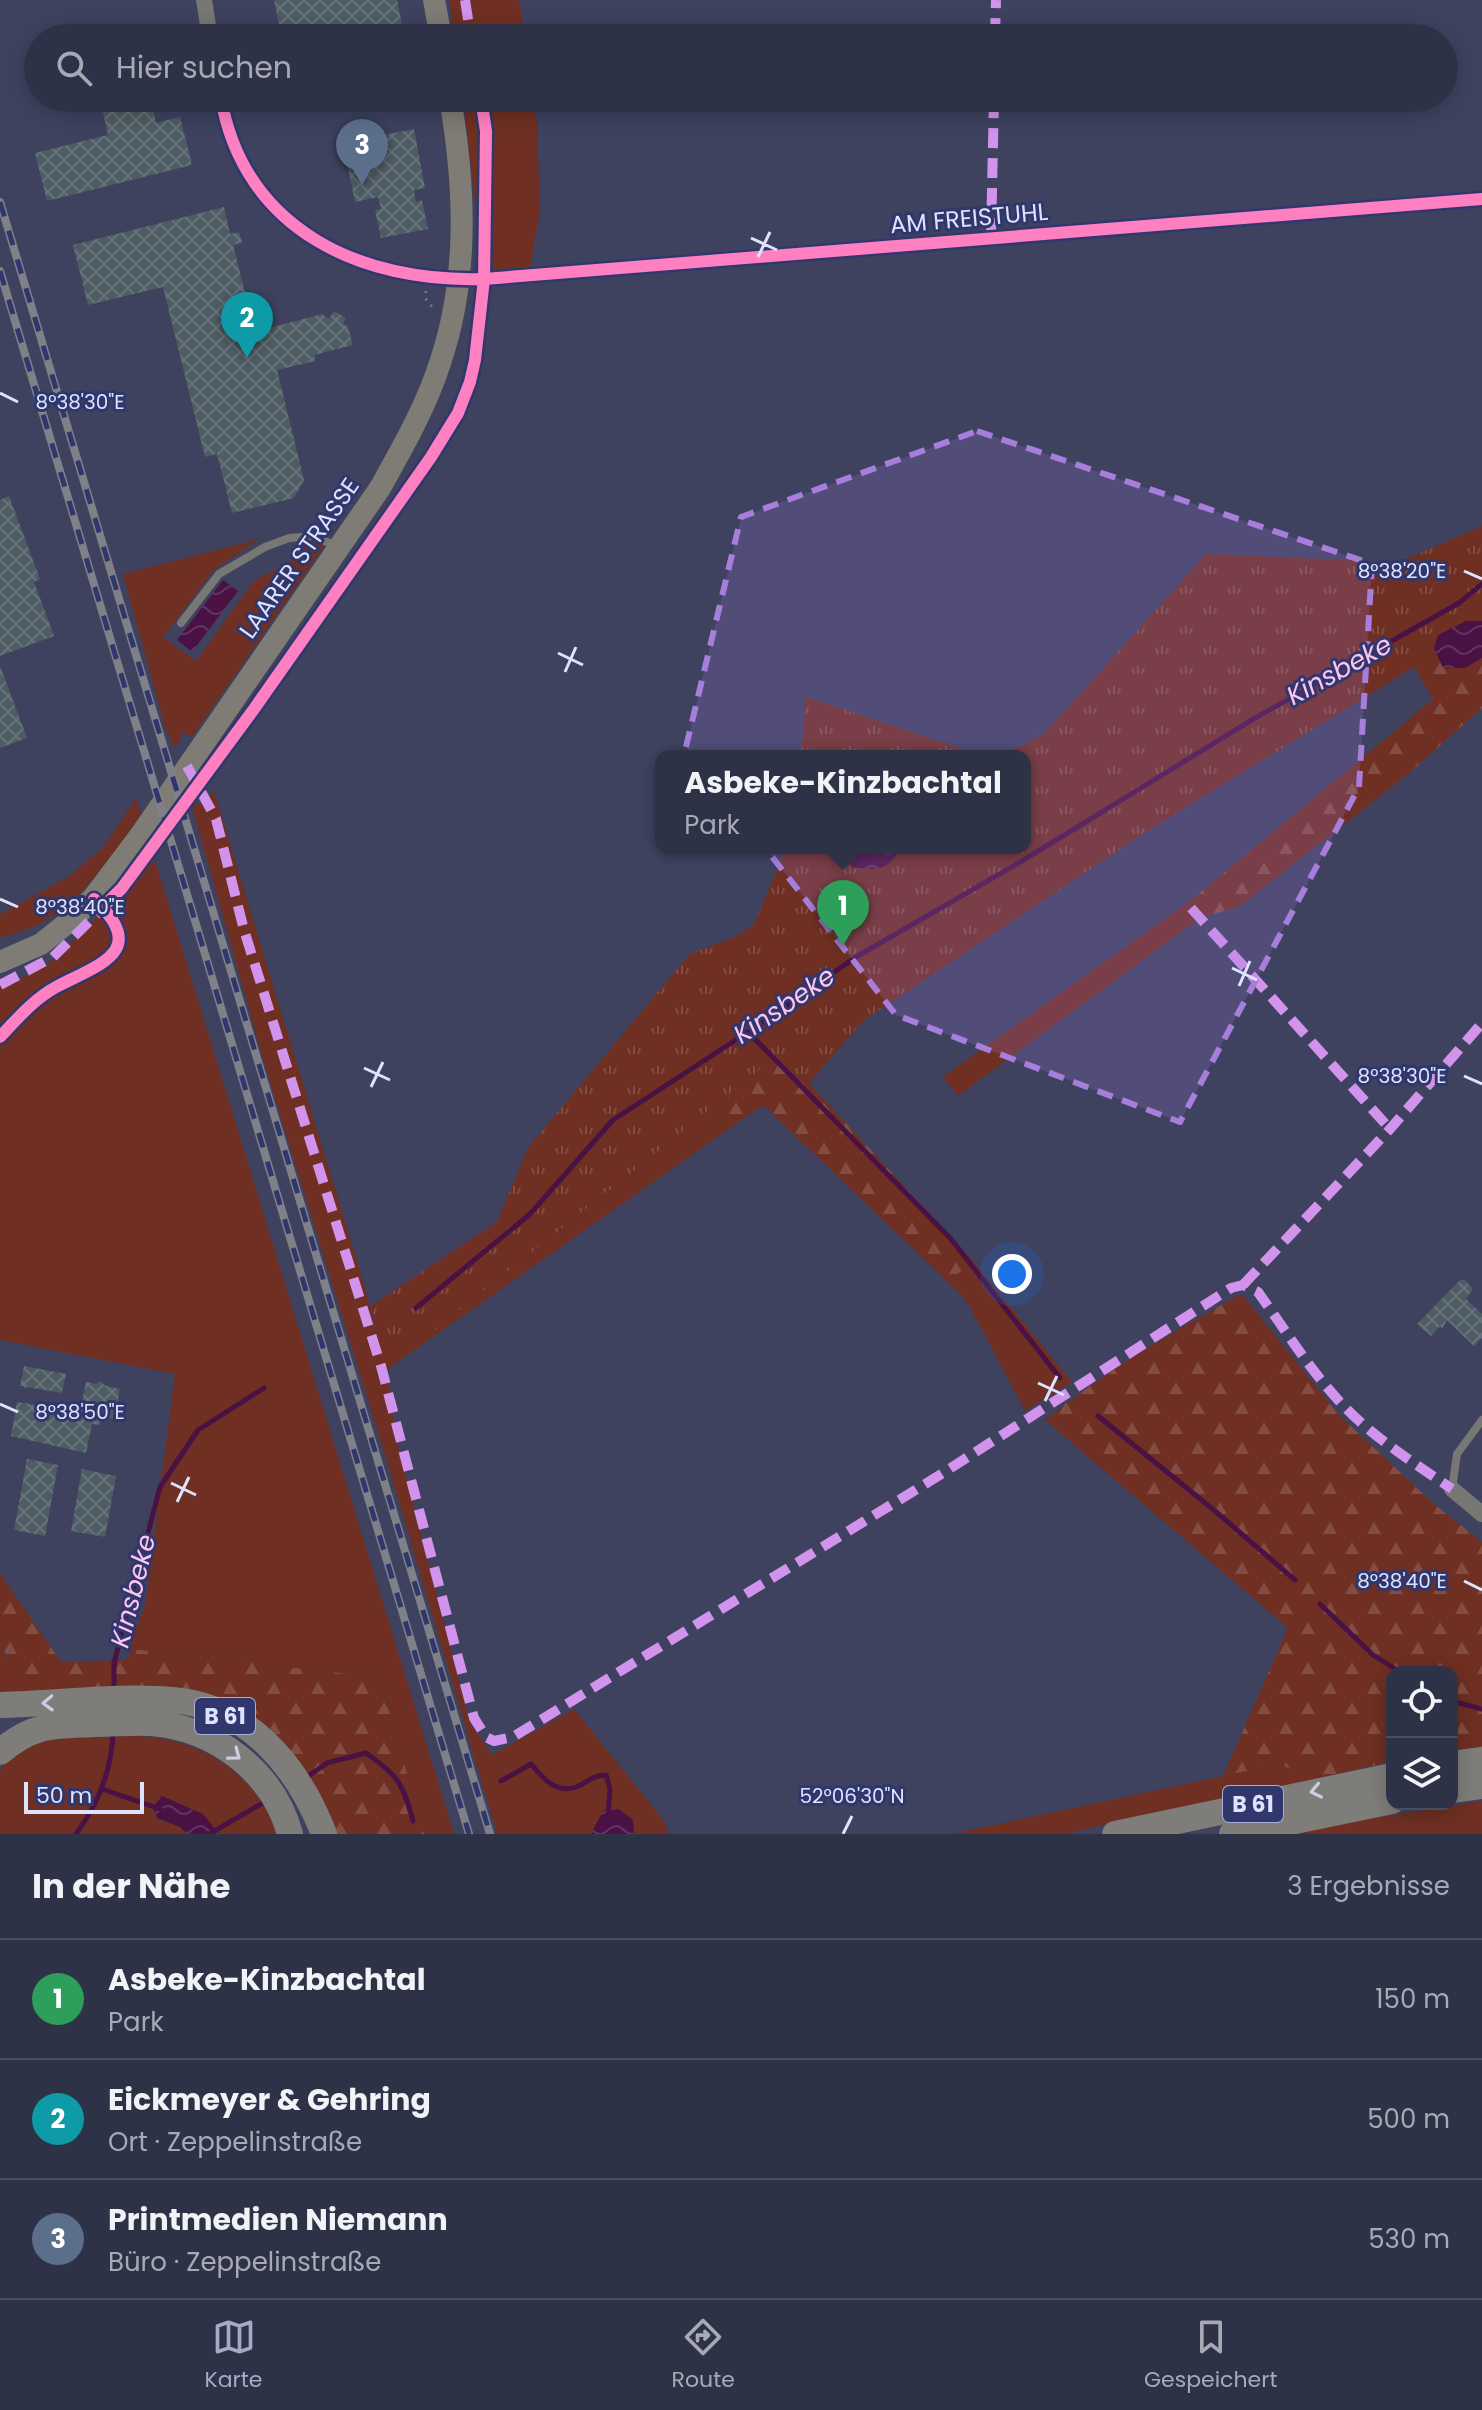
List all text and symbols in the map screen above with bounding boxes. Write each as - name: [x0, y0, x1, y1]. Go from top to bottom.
- search box: [24, 24, 1458, 112]
- icon: search: [52, 46, 96, 90]
- text: Hier suchen: [116, 46, 292, 89]
- pin: 3: [336, 119, 388, 185]
- street label: AM FREISTUHL: [889, 195, 1049, 241]
- pin: 2: [221, 292, 273, 358]
- text: 8°38'30"E: [36, 388, 124, 416]
- street label: LAARER STRASSE: [231, 471, 367, 645]
- text: 8°38'20"E: [1358, 557, 1446, 585]
- water label: Kinsbeke: [1280, 626, 1398, 714]
- popup: [655, 750, 1031, 854]
- text: Asbeke-Kinzbachtal: [684, 761, 1002, 804]
- text: Park: [684, 807, 740, 843]
- pin: 1: [817, 880, 869, 946]
- text: 8°38'40"E: [35, 893, 125, 921]
- water label: Kinsbeke: [726, 958, 842, 1052]
- text: 8°38'30"E: [1358, 1062, 1446, 1090]
- your location: [992, 1254, 1032, 1294]
- text: 8°38'50"E: [35, 1398, 125, 1426]
- water label: Kinsbeke: [102, 1531, 164, 1651]
- text: 8°38'40"E: [1357, 1567, 1447, 1595]
- map controls: [1386, 1666, 1458, 1810]
- button: locate: [1386, 1666, 1458, 1738]
- one-way arrow: [41, 1695, 54, 1712]
- road number: B 61: [195, 1698, 255, 1734]
- button: layers: [1386, 1738, 1458, 1810]
- one-way arrow: [226, 1745, 241, 1760]
- scale bar: [24, 1778, 144, 1814]
- text: 50 m: [36, 1780, 92, 1811]
- text: 52°06'30"N: [800, 1782, 904, 1810]
- one-way arrow: [1309, 1782, 1323, 1799]
- road number: B 61: [1223, 1786, 1283, 1822]
- text: In der Nähe: [32, 1862, 230, 1910]
- text: 3 Ergebnisse: [1287, 1868, 1450, 1904]
- text: Asbeke-Kinzbachtal: [108, 1958, 426, 2001]
- text: 1: [53, 1981, 63, 2017]
- text: 150 m: [1375, 1981, 1450, 2017]
- text: Park: [108, 2004, 164, 2040]
- text: Eickmeyer & Gehring: [108, 2078, 431, 2121]
- text: 2: [51, 2101, 65, 2137]
- text: 500 m: [1367, 2101, 1450, 2137]
- text: Ort · Zeppelinstraße: [108, 2124, 362, 2160]
- text: Printmedien Niemann: [108, 2198, 448, 2241]
- text: 3: [50, 2221, 66, 2257]
- text: 530 m: [1368, 2221, 1450, 2257]
- text: Büro · Zeppelinstraße: [108, 2244, 381, 2280]
- tab: Karte: [205, 2315, 262, 2396]
- tab: Route: [672, 2315, 735, 2396]
- tab: Gespeichert: [1144, 2315, 1277, 2396]

